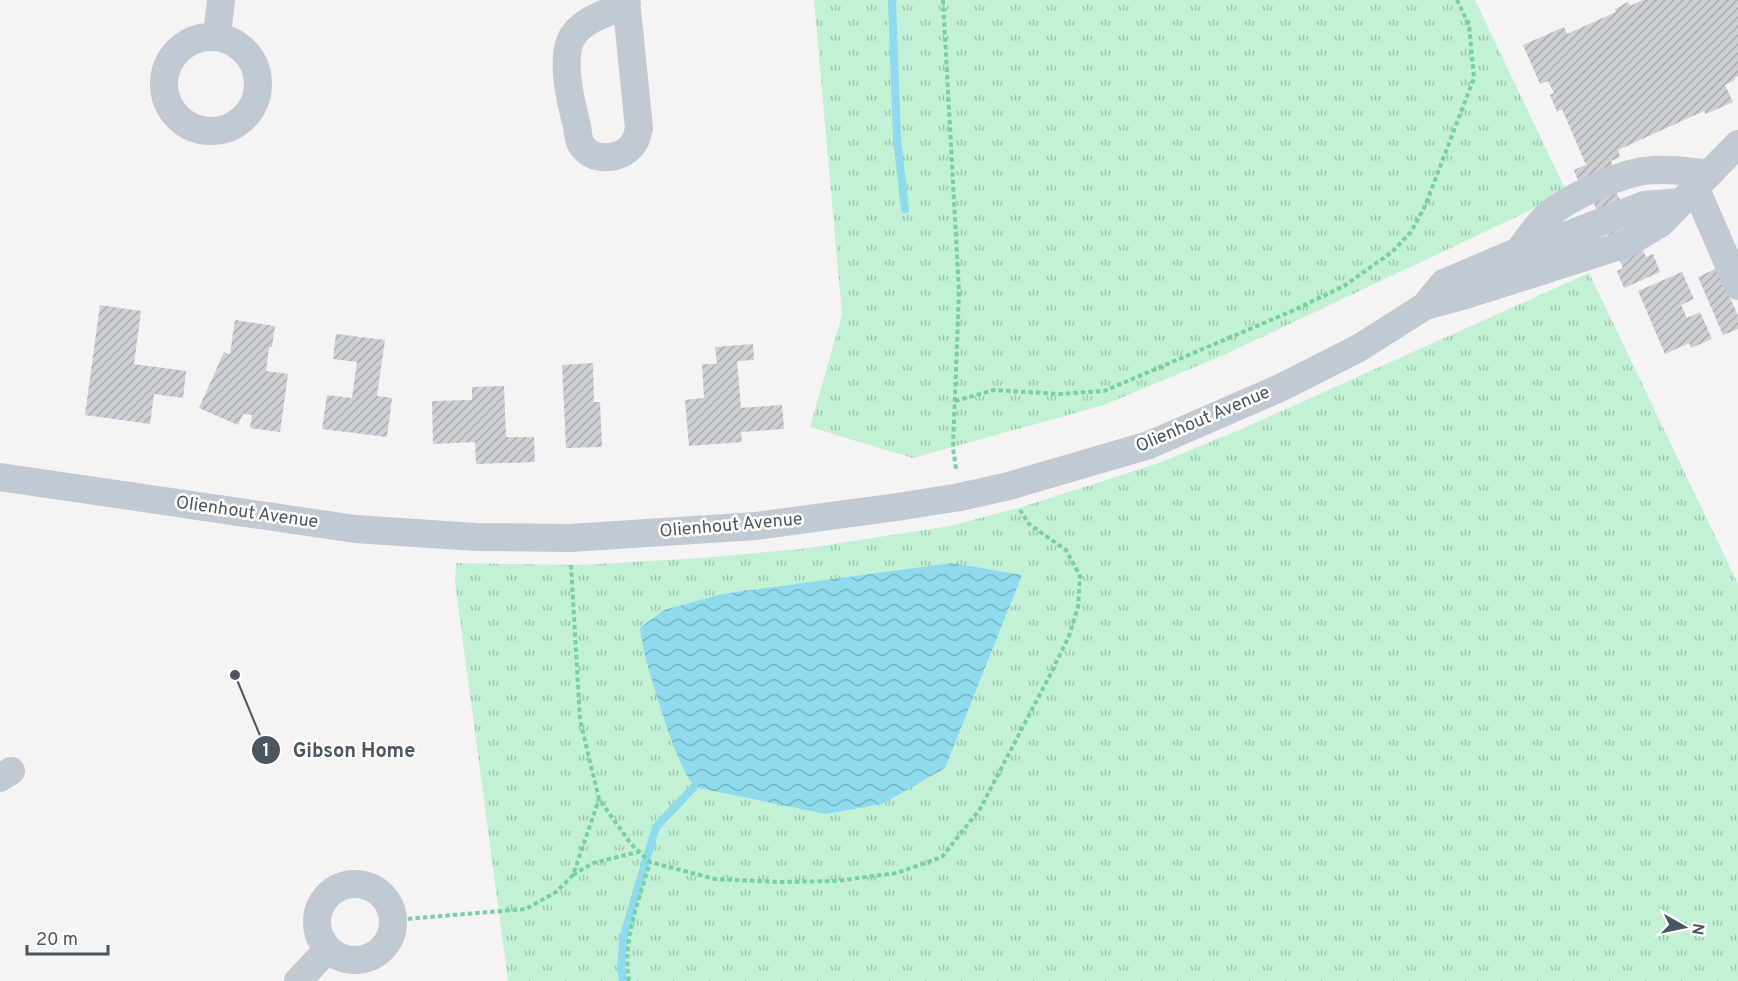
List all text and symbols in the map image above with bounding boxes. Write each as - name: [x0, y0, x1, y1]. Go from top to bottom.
- street label: Olienhout Avenue: [1132, 381, 1274, 459]
- street label: Olienhout Avenue: [174, 492, 320, 534]
- street label: Olienhout Avenue: [659, 508, 803, 544]
- callout: Gibson Home: [251, 731, 428, 769]
- text: Gibson Home: [293, 739, 415, 765]
- text: 1: [262, 740, 270, 763]
- north arrow: [1654, 897, 1714, 957]
- scale bar: [27, 918, 108, 956]
- text: N: [1686, 922, 1708, 936]
- text: 20 m: [36, 929, 78, 952]

